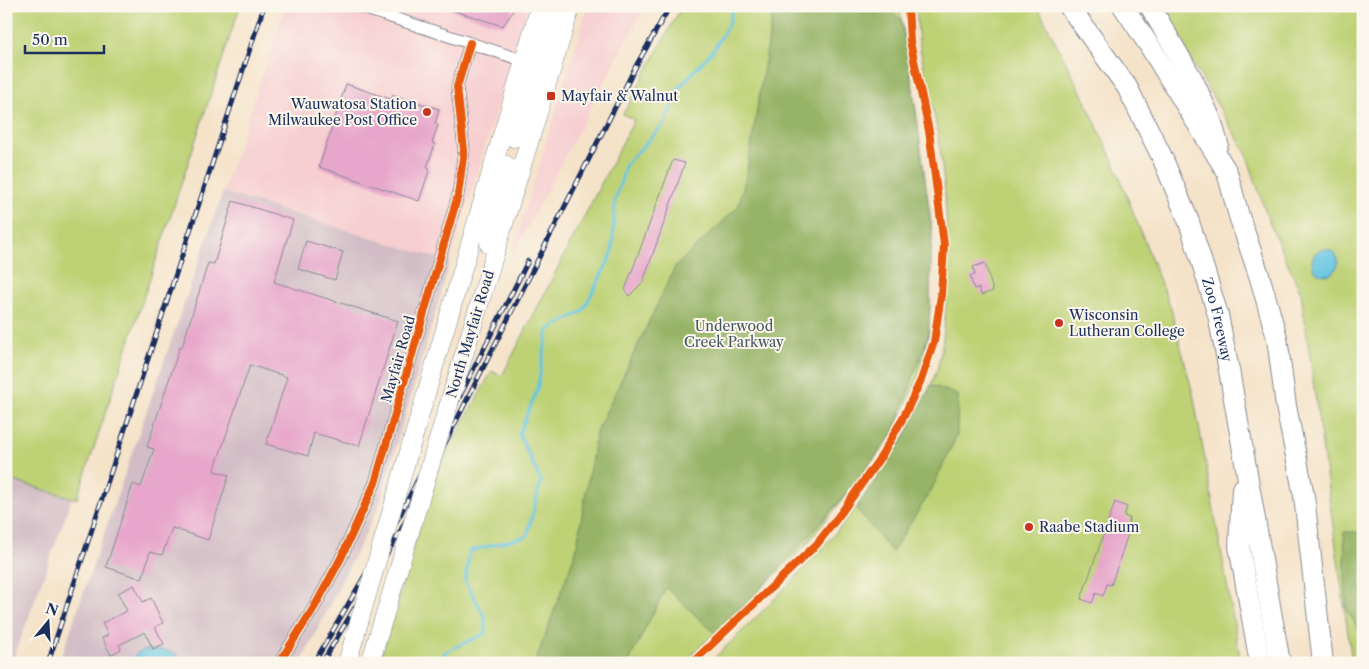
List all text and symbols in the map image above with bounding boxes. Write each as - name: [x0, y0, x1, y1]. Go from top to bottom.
- scale bar: [25, 22, 104, 54]
- text: 50 m: [32, 30, 68, 49]
- place label: Mayfair & Walnut: [561, 87, 678, 105]
- marker: Mayfair & Walnut: [545, 90, 557, 102]
- place label: Wauwatosa Station Milwaukee Post Office: [268, 95, 417, 129]
- marker: Wauwatosa Station Milwaukee Post Office: [421, 106, 433, 118]
- street label: North Mayfair Road: [442, 268, 498, 400]
- street label: Zoo Freeway: [1198, 275, 1236, 364]
- place label: Wisconsin Lutheran College: [1068, 306, 1185, 340]
- street label: Mayfair Road: [377, 313, 419, 404]
- park label: Underwood Creek Parkway: [684, 317, 784, 351]
- marker: Wisconsin Lutheran College: [1053, 317, 1065, 329]
- place label: Raabe Stadium: [1039, 518, 1139, 536]
- marker: Raabe Stadium: [1023, 521, 1035, 533]
- north arrow: [22, 596, 72, 646]
- text: N: [43, 599, 61, 620]

